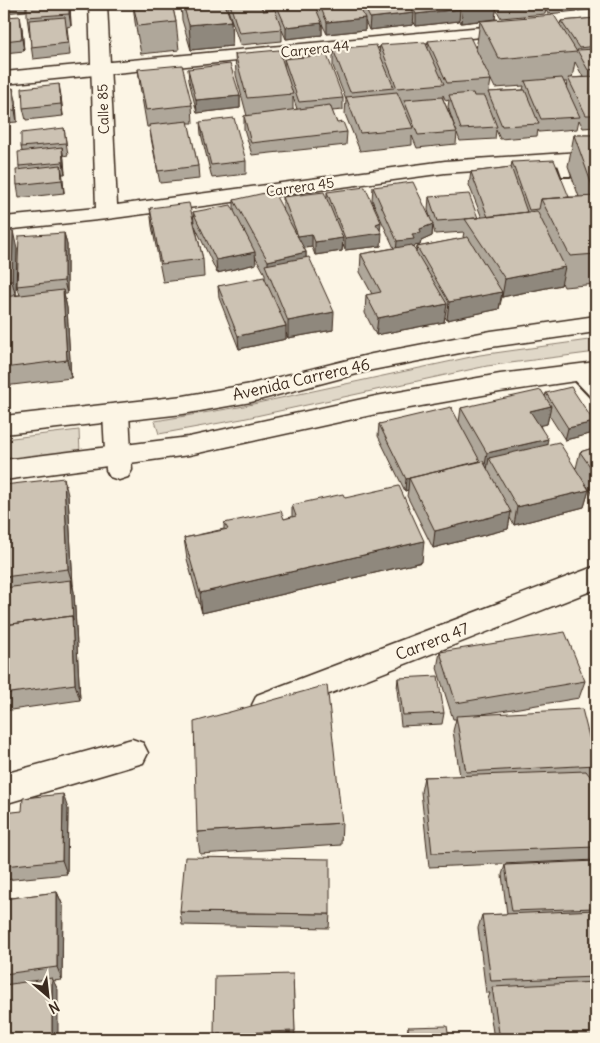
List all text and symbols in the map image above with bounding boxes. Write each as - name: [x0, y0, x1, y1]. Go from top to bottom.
- street label: Carrera 44: [280, 36, 350, 62]
- street label: Calle 85: [93, 84, 113, 134]
- street label: Carrera 45: [265, 173, 335, 201]
- street label: Avenida Carrera 46: [230, 353, 372, 405]
- street label: Carrera 47: [392, 618, 472, 664]
- north arrow: [22, 970, 72, 1020]
- text: N: [46, 997, 63, 1018]

